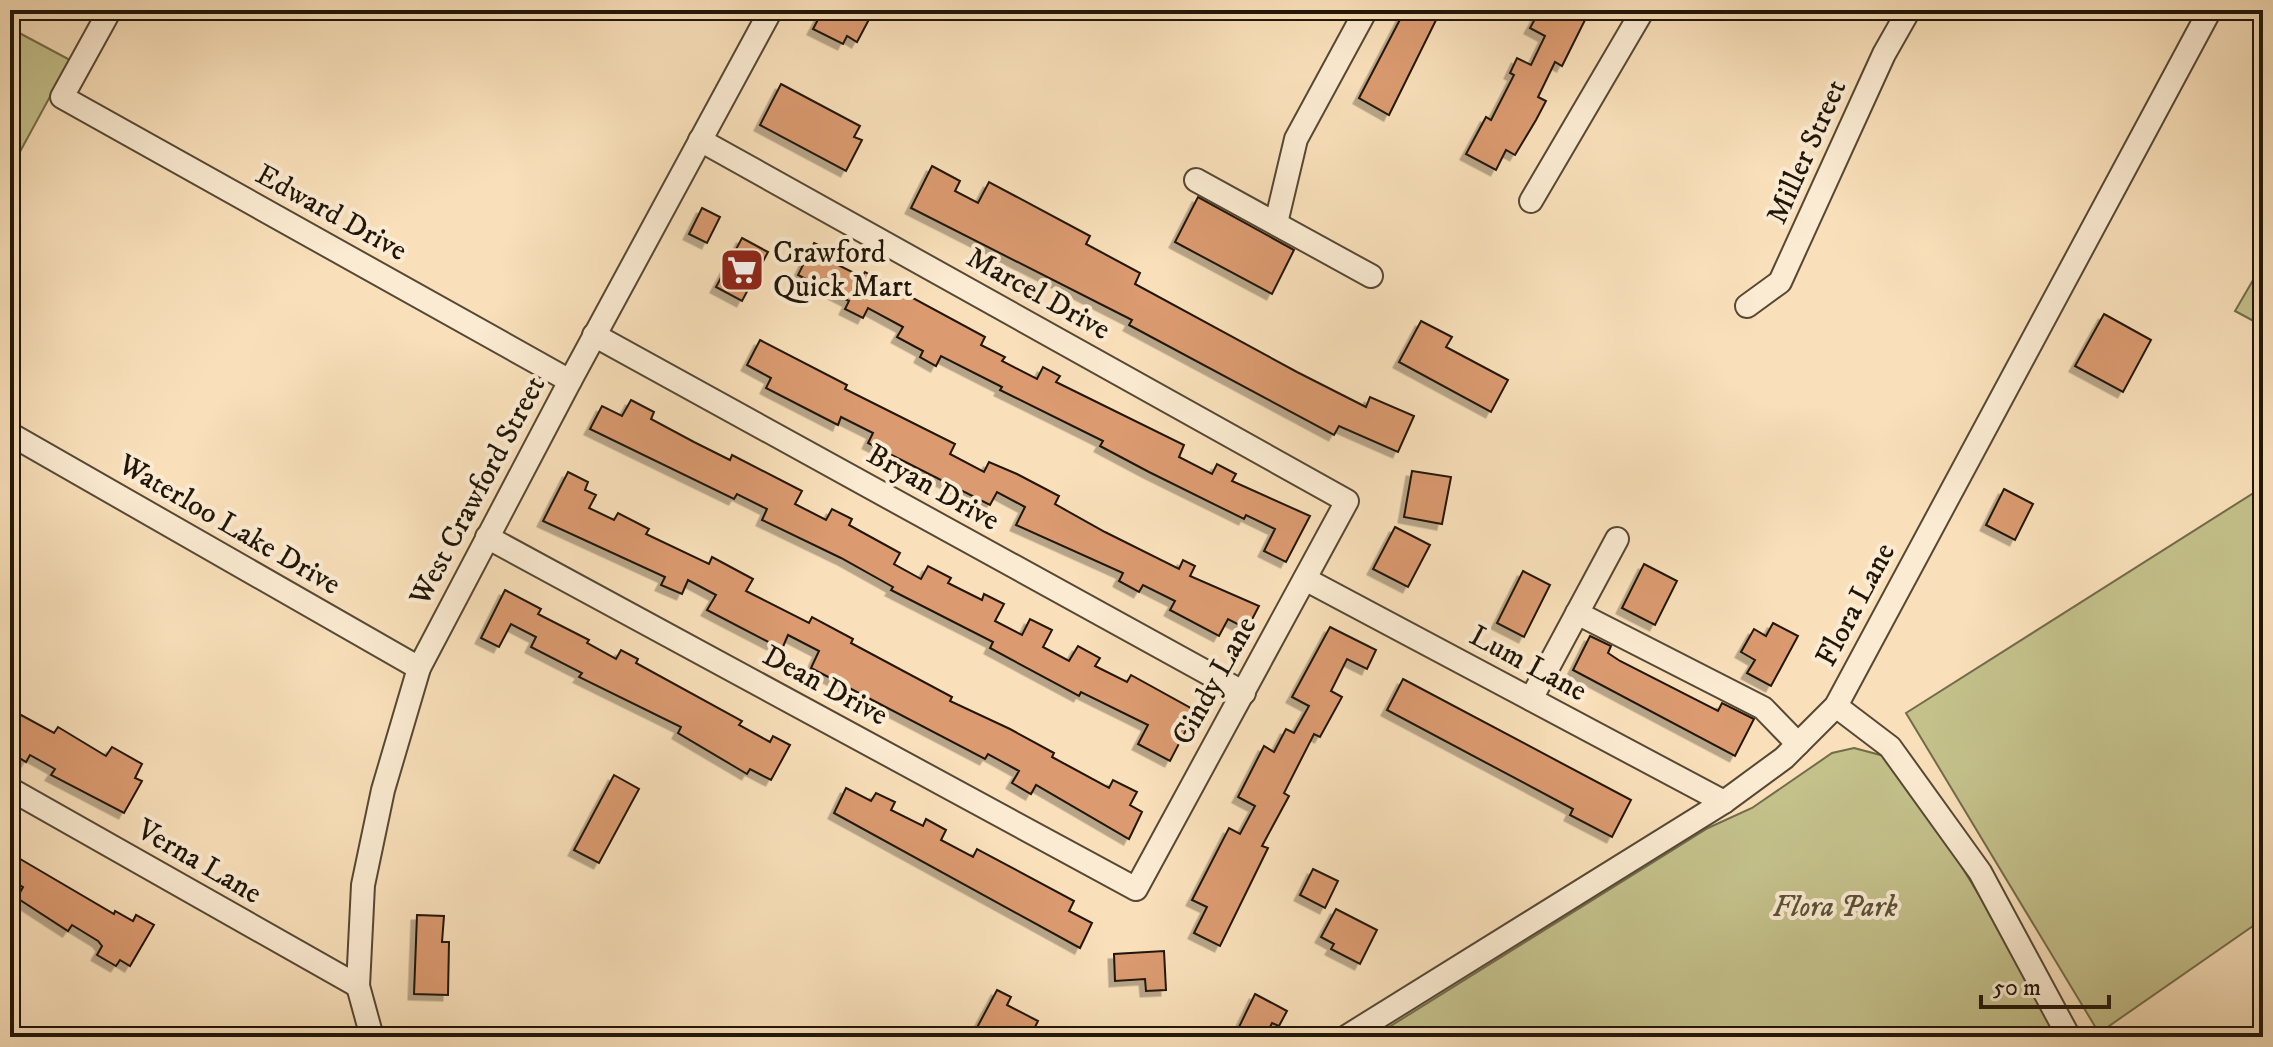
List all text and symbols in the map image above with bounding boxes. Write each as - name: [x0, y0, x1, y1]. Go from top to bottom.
- street label: Miller Street: [1759, 74, 1855, 230]
- street label: Edward Drive: [249, 156, 413, 270]
- place label: Crawford Quick Mart: [773, 235, 913, 306]
- street label: Marcel Drive: [960, 239, 1116, 349]
- supermarket icon: Crawford Quick Mart: [718, 246, 766, 294]
- street label: West Crawford Street: [401, 370, 554, 613]
- street label: Bryan Drive: [860, 436, 1006, 540]
- street label: Waterloo Lake Drive: [110, 446, 347, 604]
- street label: Flora Lane: [1808, 537, 1904, 673]
- street label: Cindy Lane: [1165, 610, 1265, 752]
- street label: Lum Lane: [1463, 618, 1593, 710]
- street label: Dean Drive: [756, 638, 894, 734]
- street label: Verna Lane: [129, 811, 268, 913]
- park label: Flora Park: [1772, 889, 1898, 926]
- scale bar: [1981, 959, 2109, 1009]
- text: 50 m: [1993, 973, 2041, 1003]

